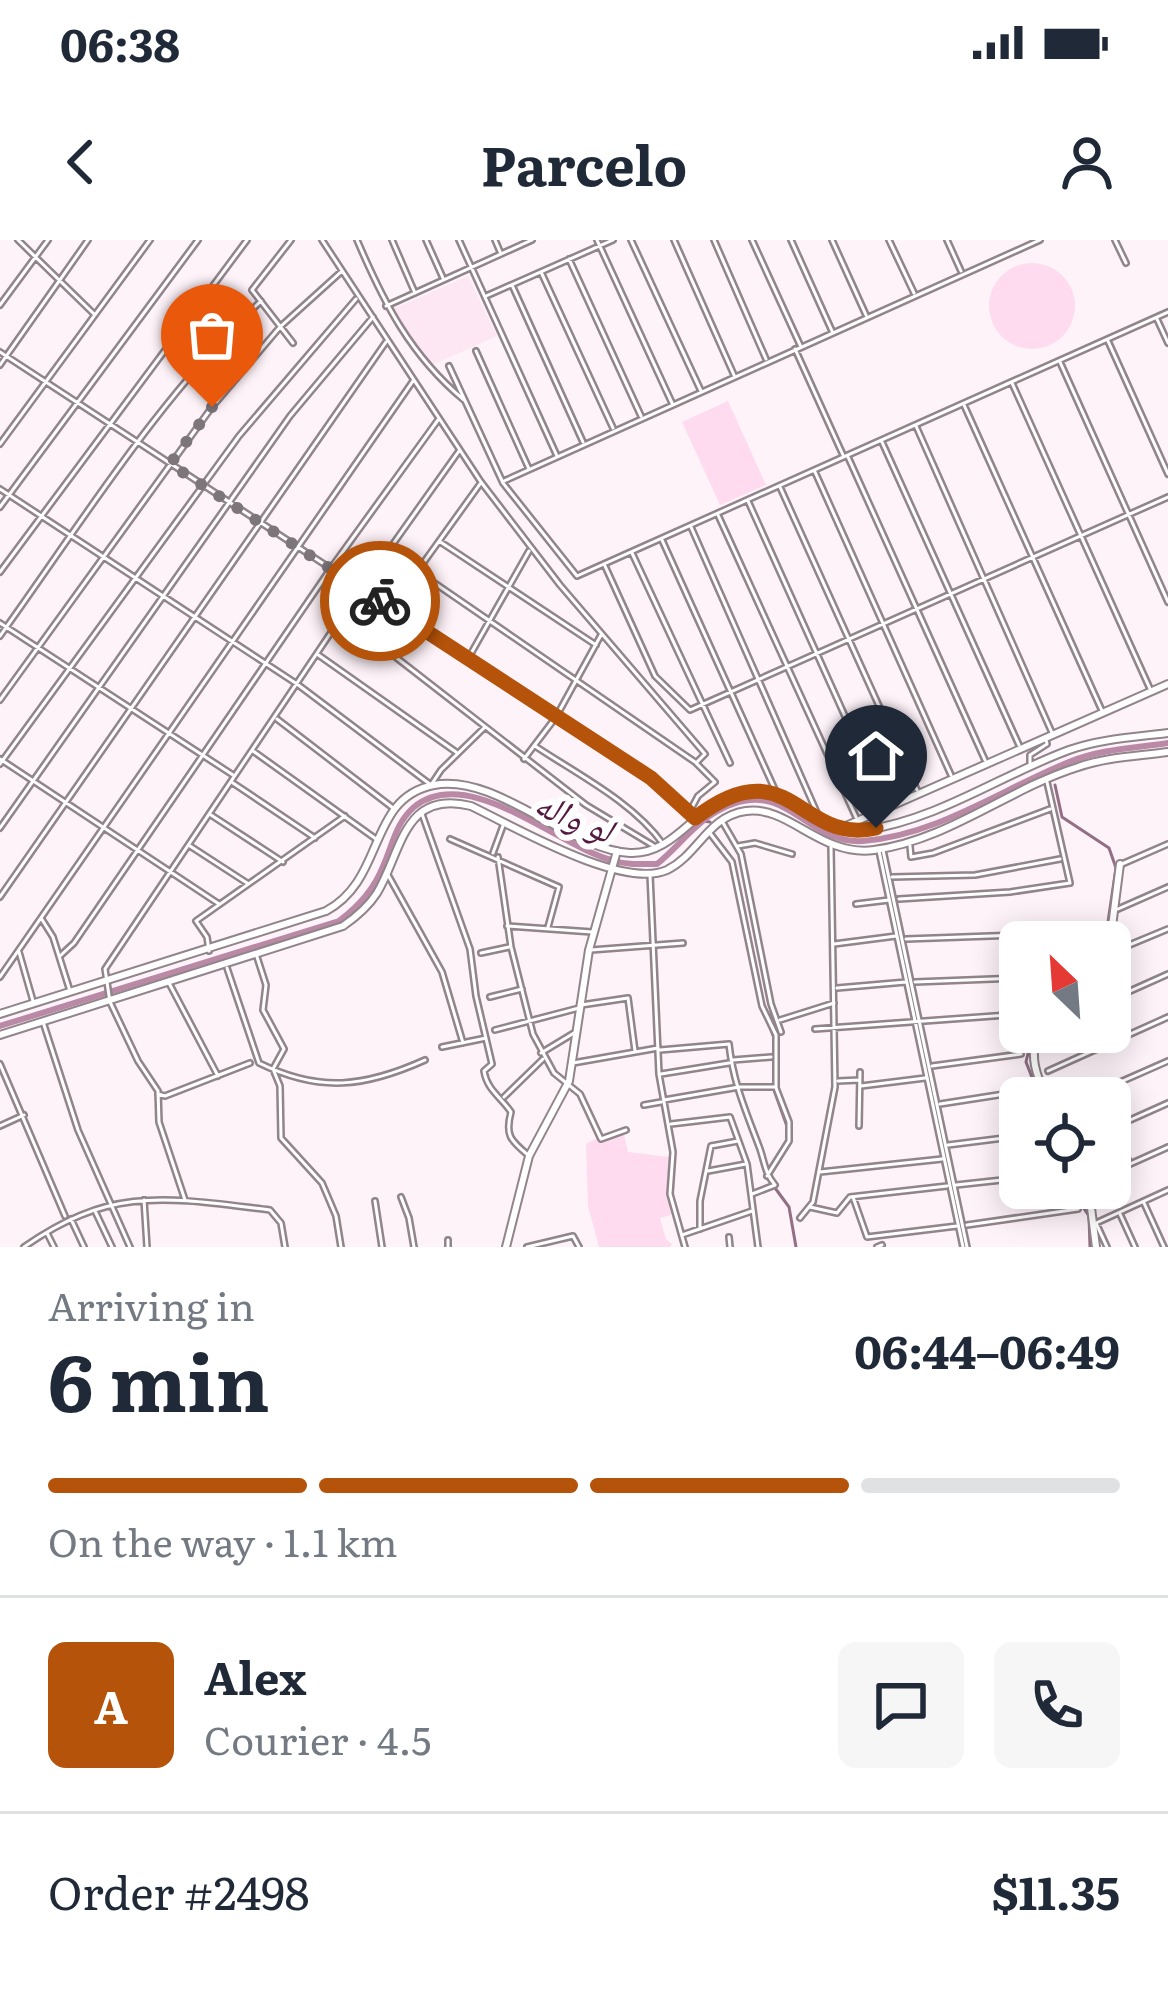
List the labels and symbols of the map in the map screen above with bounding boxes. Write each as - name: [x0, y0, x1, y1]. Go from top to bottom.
- pin: [161, 284, 263, 407]
- courier: [320, 541, 440, 661]
- pin: [825, 705, 927, 828]
- water label: لو واله: [528, 774, 625, 855]
- north arrow: [999, 921, 1131, 1053]

